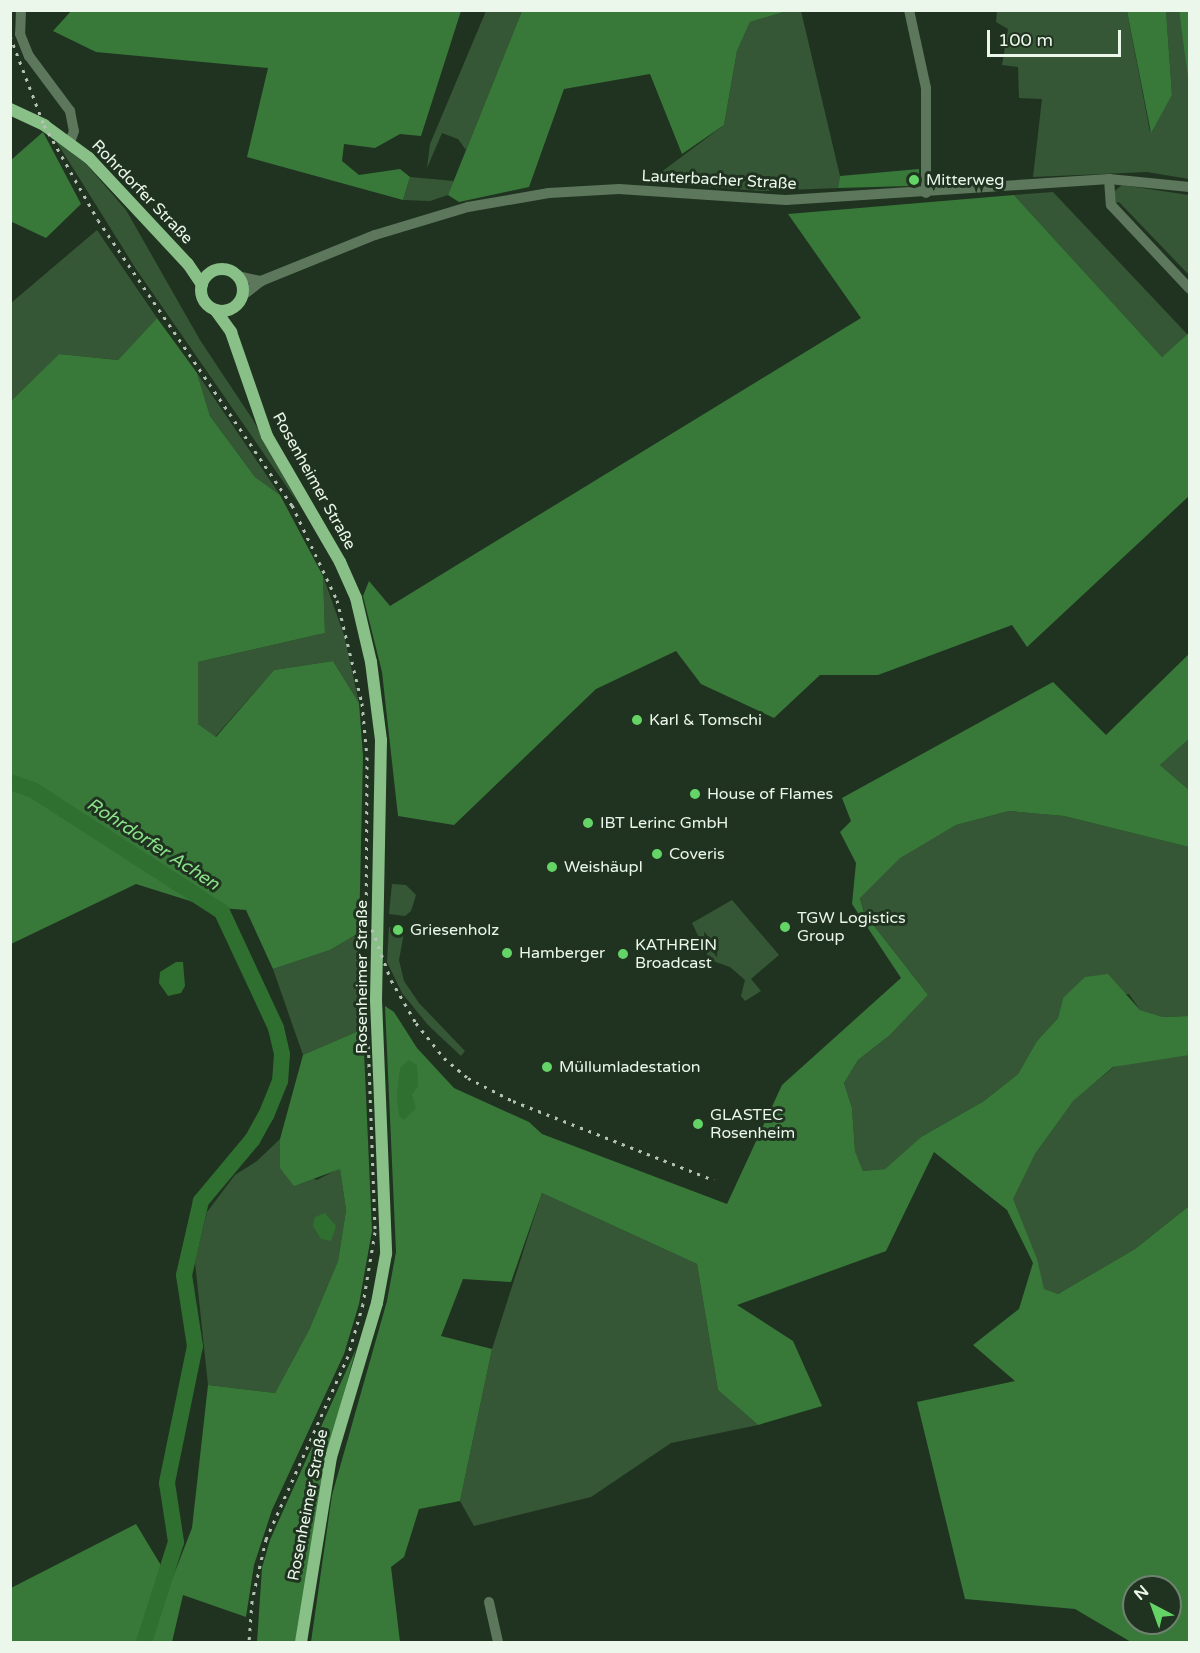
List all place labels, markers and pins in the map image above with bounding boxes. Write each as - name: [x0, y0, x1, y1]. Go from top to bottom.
- place label: Mitterweg: [926, 170, 1004, 190]
- marker: Mitterweg: [907, 173, 921, 187]
- place label: Karl & Tomschi: [649, 710, 762, 730]
- marker: Karl & Tomschi: [630, 713, 644, 727]
- place label: House of Flames: [707, 784, 833, 804]
- marker: House of Flames: [688, 787, 702, 801]
- place label: IBT Lerinc GmbH: [600, 813, 728, 833]
- marker: IBT Lerinc GmbH: [581, 816, 595, 830]
- place label: Coveris: [669, 844, 725, 864]
- marker: Coveris: [650, 847, 664, 861]
- place label: Weishäupl: [564, 857, 643, 877]
- marker: Weishäupl: [545, 860, 559, 874]
- place label: TGW Logistics Group: [797, 908, 906, 946]
- place label: Griesenholz: [410, 920, 499, 940]
- marker: TGW Logistics Group: [778, 920, 792, 934]
- marker: Griesenholz: [391, 923, 405, 937]
- place label: KATHREIN Broadcast: [635, 935, 717, 973]
- place label: Hamberger: [519, 943, 605, 963]
- marker: Hamberger: [500, 946, 514, 960]
- marker: KATHREIN Broadcast: [616, 947, 630, 961]
- place label: Müllumladestation: [559, 1057, 701, 1077]
- marker: Müllumladestation: [540, 1060, 554, 1074]
- place label: GLASTEC Rosenheim: [710, 1105, 795, 1143]
- marker: GLASTEC Rosenheim: [691, 1117, 705, 1131]

